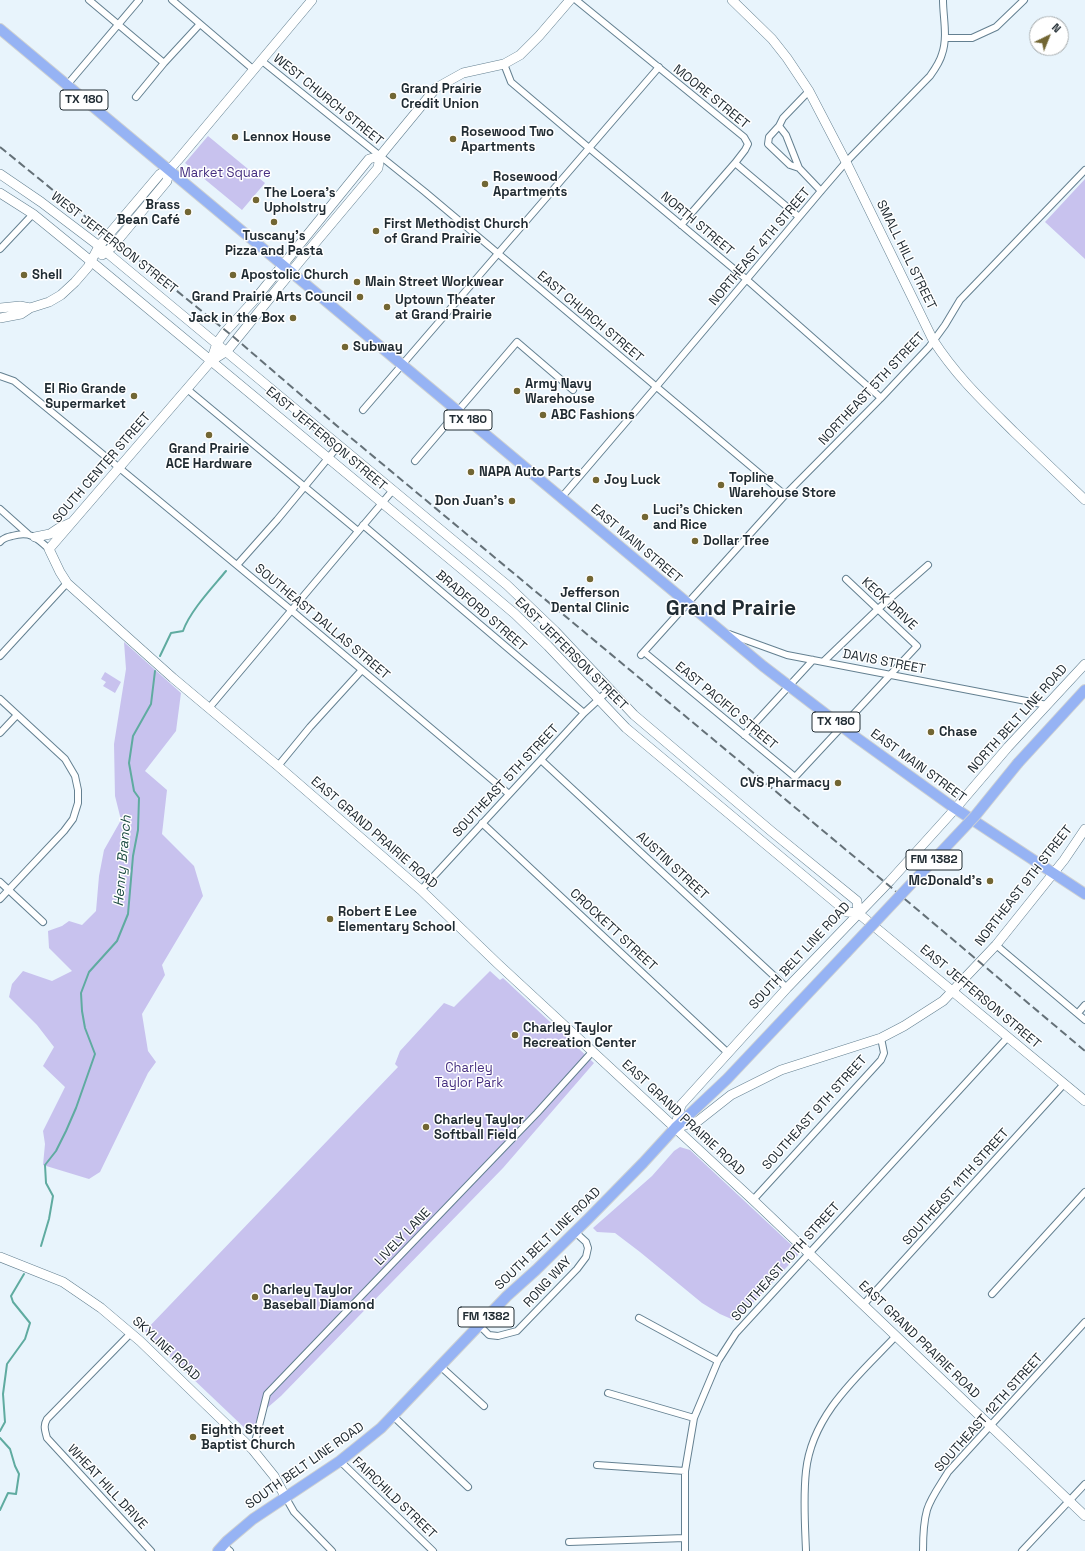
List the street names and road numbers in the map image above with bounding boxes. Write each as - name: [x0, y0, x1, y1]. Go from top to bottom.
- street label: WEST CHURCH STREET: [270, 51, 386, 149]
- street label: MOORE STREET: [670, 62, 752, 132]
- road number: TX 180: [60, 90, 108, 110]
- street label: NORTHEAST 4TH STREET: [706, 185, 814, 309]
- street label: WEST JEFFERSON STREET: [48, 189, 180, 297]
- street label: NORTH STREET: [657, 189, 737, 259]
- street label: SMALL HILL STREET: [873, 198, 939, 312]
- street label: EAST CHURCH STREET: [534, 268, 646, 366]
- street label: NORTHEAST 5TH STREET: [816, 329, 928, 449]
- street label: EAST JEFFERSON STREET: [262, 384, 390, 494]
- street label: SOUTH CENTER STREET: [50, 410, 154, 526]
- road number: TX 180: [444, 410, 492, 430]
- street label: EAST MAIN STREET: [587, 501, 685, 587]
- street label: SOUTHEAST DALLAS STREET: [251, 561, 393, 683]
- street label: BRADFORD STREET: [432, 567, 530, 655]
- street label: KECK DRIVE: [858, 574, 920, 634]
- street label: EAST JEFFERSON STREET: [511, 594, 631, 714]
- street label: DAVIS STREET: [841, 646, 927, 678]
- street label: EAST PACIFIC STREET: [672, 659, 780, 753]
- street label: NORTH BELT LINE ROAD: [965, 661, 1071, 777]
- road number: TX 180: [812, 712, 860, 732]
- street label: SOUTHEAST 5TH STREET: [450, 721, 562, 841]
- street label: EAST MAIN STREET: [867, 726, 969, 806]
- street label: EAST GRAND PRAIRIE ROAD: [308, 774, 440, 892]
- street label: NORTHEAST 9TH STREET: [972, 823, 1076, 949]
- street label: AUSTIN STREET: [633, 829, 711, 903]
- road number: FM 1382: [906, 850, 962, 870]
- street label: CROCKETT STREET: [566, 886, 660, 974]
- street label: SOUTH BELT LINE ROAD: [746, 899, 854, 1013]
- street label: EAST JEFFERSON STREET: [916, 942, 1044, 1052]
- street label: SOUTHEAST 9TH STREET: [759, 1053, 871, 1173]
- street label: EAST GRAND PRAIRIE ROAD: [618, 1057, 748, 1179]
- street label: SOUTHEAST 11TH STREET: [899, 1125, 1013, 1249]
- street label: SOUTH BELT LINE ROAD: [492, 1184, 604, 1294]
- street label: SOUTHEAST 10TH STREET: [729, 1199, 843, 1325]
- street label: LIVELY LANE: [372, 1205, 434, 1269]
- street label: RONG WAY: [521, 1253, 575, 1311]
- street label: EAST GRAND PRAIRIE ROAD: [855, 1278, 983, 1402]
- road number: FM 1382: [458, 1307, 514, 1327]
- street label: SKYLINE ROAD: [129, 1314, 203, 1384]
- street label: SOUTHEAST 12TH STREET: [932, 1351, 1046, 1475]
- street label: SOUTH BELT LINE ROAD: [243, 1419, 367, 1513]
- street label: WHEAT HILL DRIVE: [64, 1441, 150, 1533]
- street label: FAIRCHILD STREET: [349, 1454, 439, 1542]

